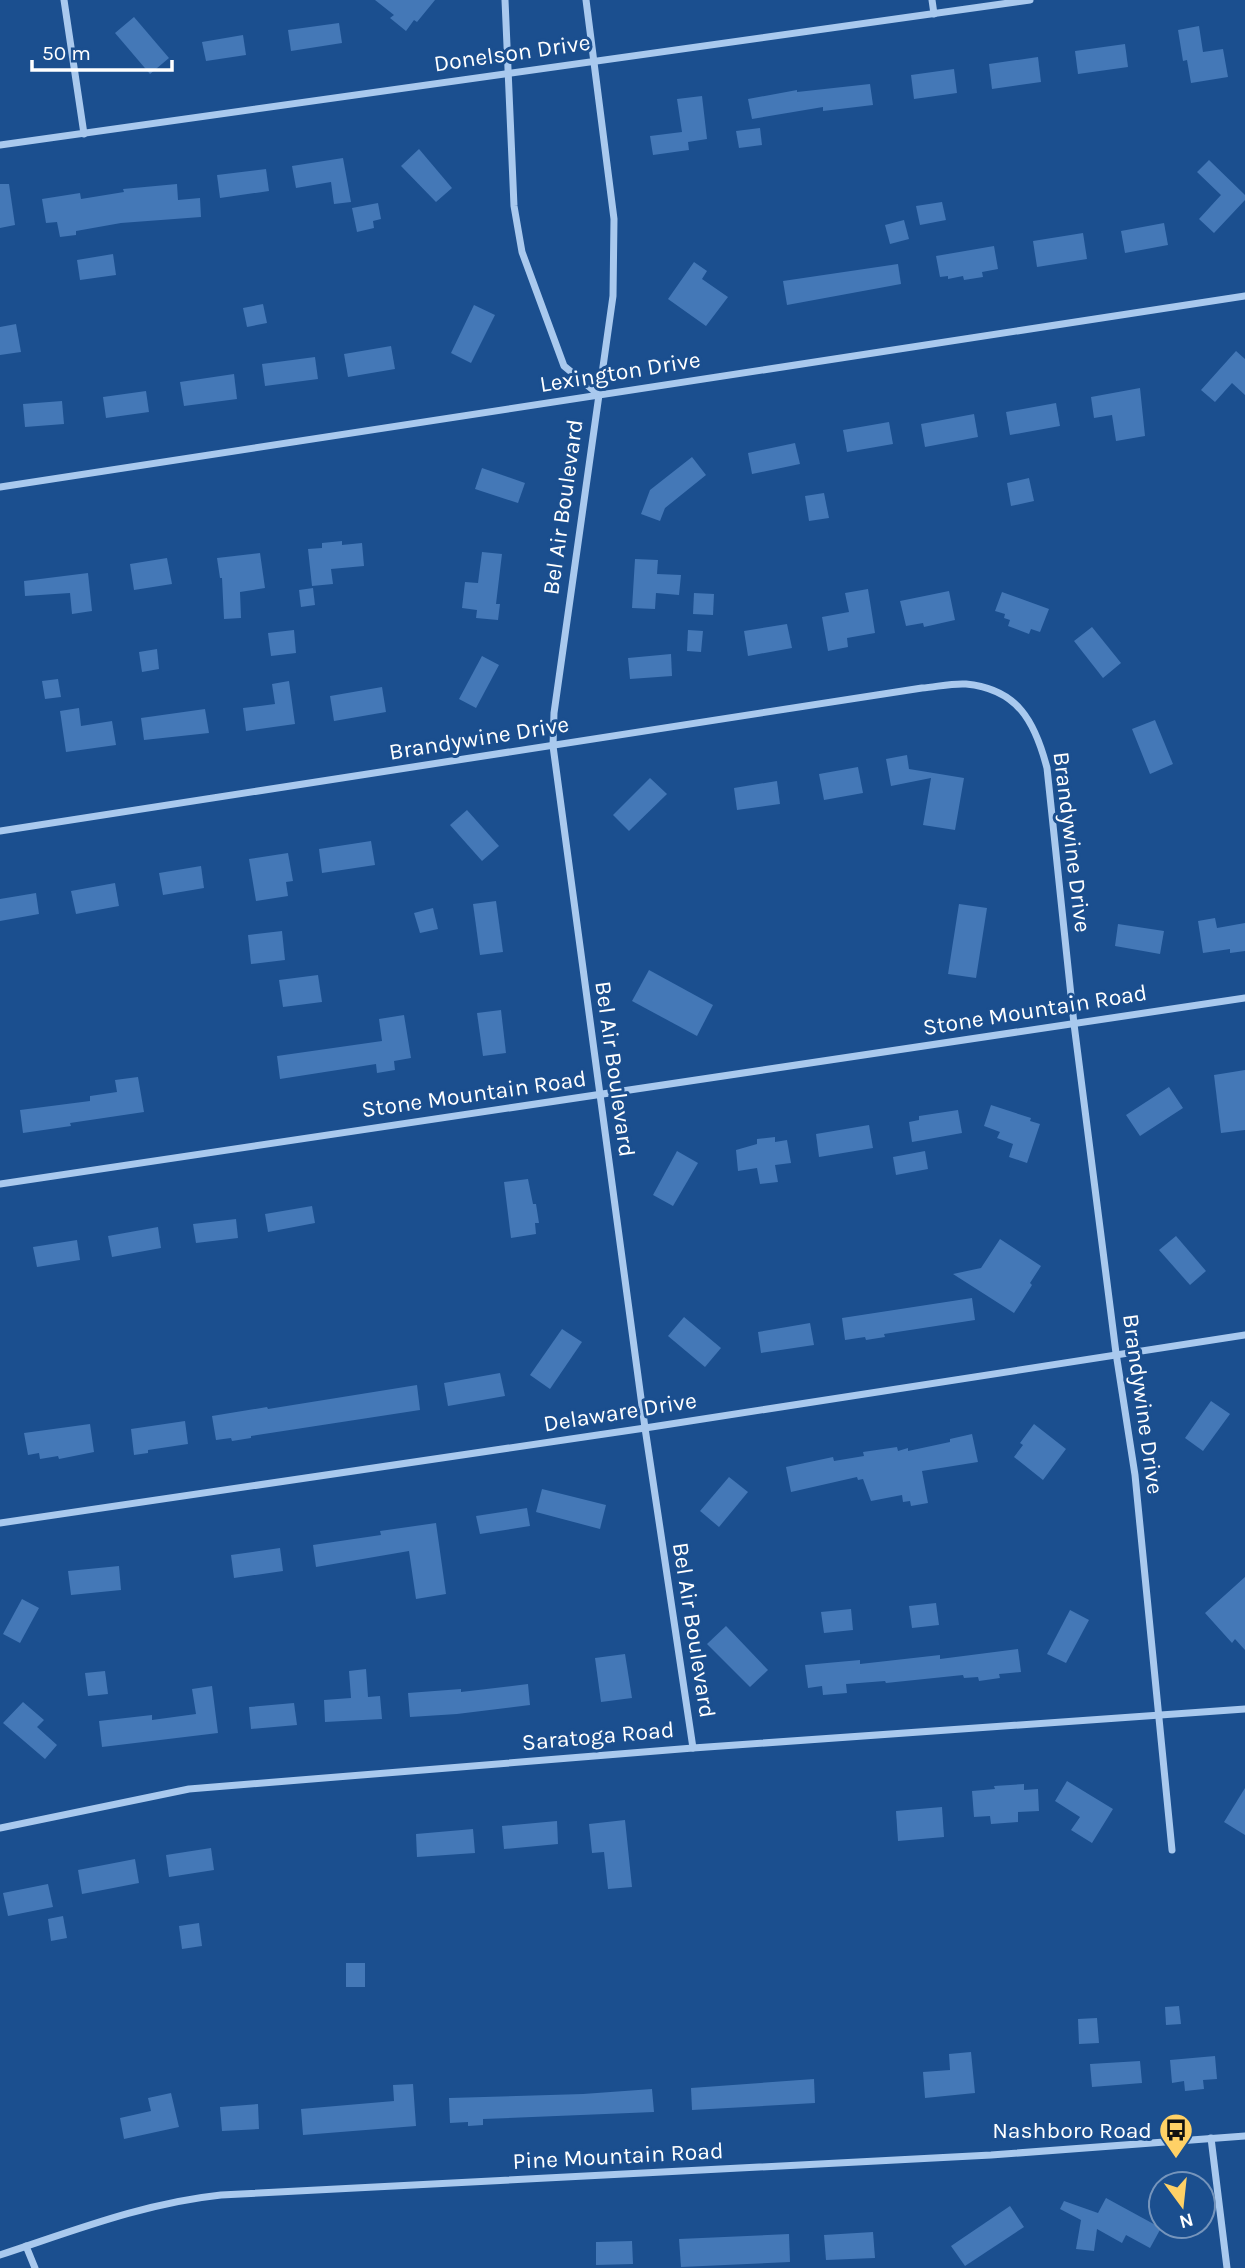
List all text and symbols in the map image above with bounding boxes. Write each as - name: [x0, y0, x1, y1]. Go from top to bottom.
- scale bar: [32, 28, 172, 72]
- street label: Donelson Drive: [432, 29, 592, 77]
- text: 50 m: [42, 41, 91, 65]
- street label: Lexington Drive: [538, 346, 702, 398]
- street label: Bel Air Boulevard: [537, 417, 589, 597]
- street label: Brandywine Drive: [387, 710, 571, 766]
- street label: Brandywine Drive: [1048, 750, 1096, 934]
- street label: Bel Air Boulevard: [589, 979, 641, 1159]
- street label: Stone Mountain Road: [921, 979, 1149, 1041]
- street label: Stone Mountain Road: [360, 1065, 588, 1123]
- street label: Brandywine Drive: [1117, 1312, 1169, 1496]
- street label: Delaware Drive: [541, 1387, 699, 1437]
- street label: Bel Air Boulevard: [667, 1540, 721, 1720]
- street label: Saratoga Road: [521, 1716, 675, 1756]
- bus stop icon: Nashboro Road: [1157, 2111, 1195, 2160]
- place label: Nashboro Road: [992, 2117, 1152, 2144]
- street label: Pine Mountain Road: [512, 2137, 724, 2175]
- north arrow: [1147, 2170, 1217, 2240]
- text: N: [1177, 2208, 1196, 2233]

